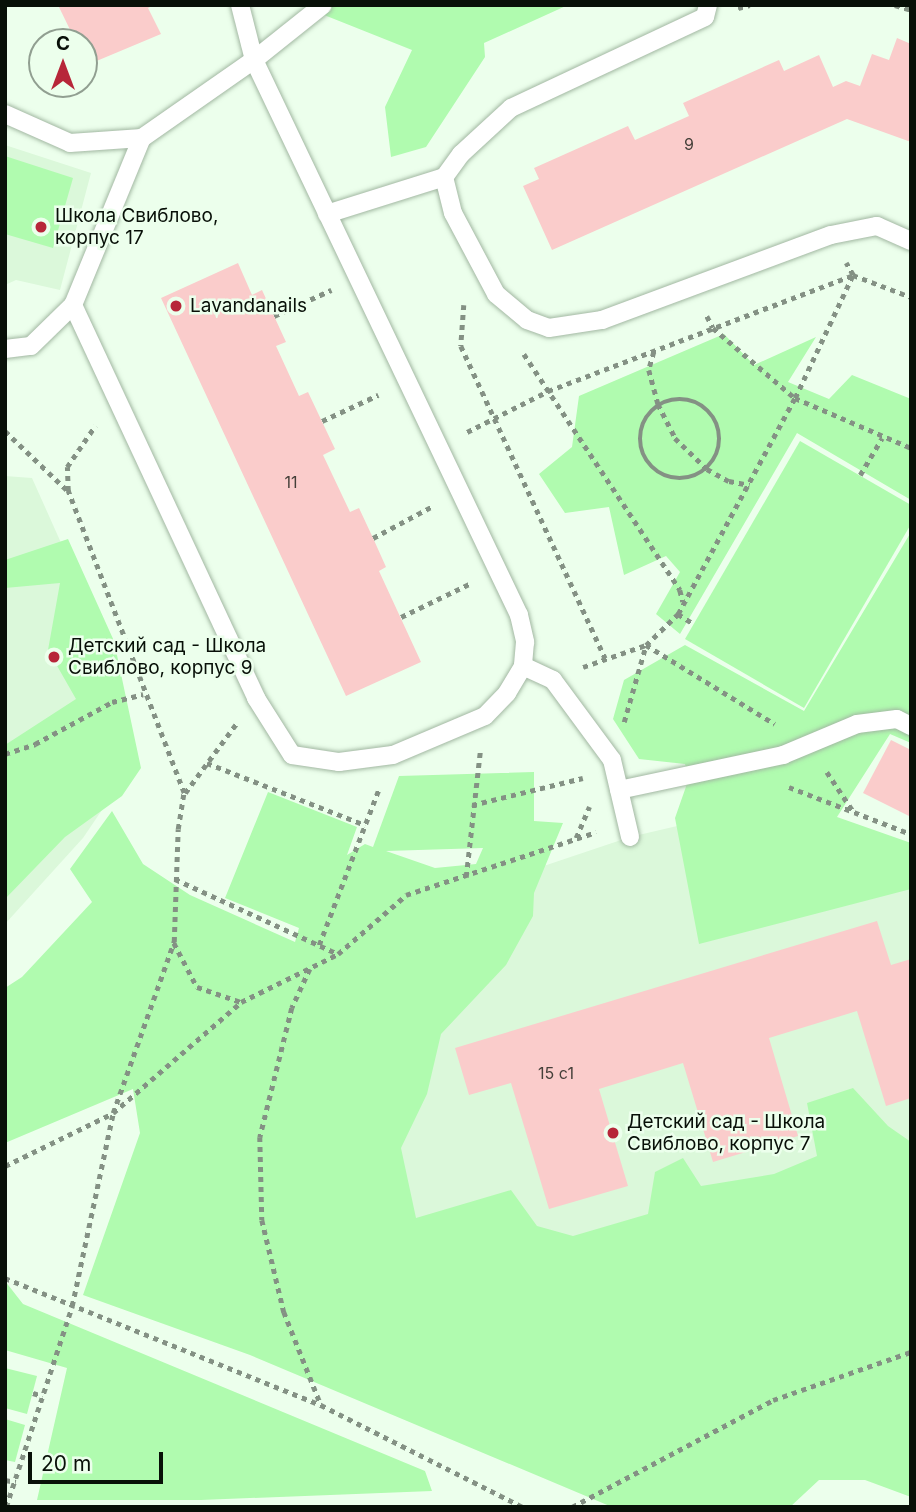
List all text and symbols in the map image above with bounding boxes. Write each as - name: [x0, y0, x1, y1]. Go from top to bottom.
- north arrow: [28, 28, 98, 98]
- text: С: [56, 32, 70, 55]
- house number: 9: [684, 134, 694, 154]
- place label: Школа Свиблово, корпус 17: [55, 205, 218, 249]
- marker: Школа Свиблово, корпус 17: [33, 219, 49, 235]
- place label: Lavandanails: [190, 295, 307, 317]
- marker: Lavandanails: [168, 298, 184, 314]
- house number: 11: [284, 472, 298, 492]
- place label: Детский сад - Школа Свиблово, корпус 9: [68, 635, 266, 679]
- marker: Детский сад - Школа Свиблово, корпус 9: [46, 649, 62, 665]
- house number: 15 с1: [538, 1063, 574, 1083]
- place label: Детский сад - Школа Свиблово, корпус 7: [627, 1111, 825, 1155]
- marker: Детский сад - Школа Свиблово, корпус 7: [605, 1125, 621, 1141]
- scale bar: [32, 1438, 166, 1482]
- text: 20 m: [41, 1451, 91, 1476]

